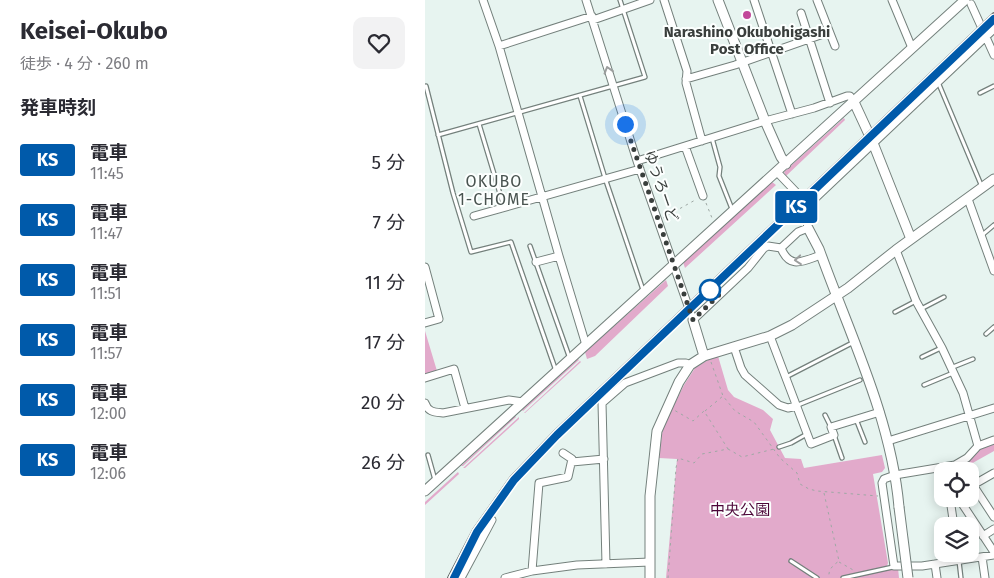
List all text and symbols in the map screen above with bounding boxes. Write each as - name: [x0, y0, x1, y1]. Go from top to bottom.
- marker: Narashino Okubohigashi Post Office: [741, 9, 753, 21]
- text: Keisei-Okubo: [20, 17, 168, 45]
- button: heart: [353, 17, 405, 69]
- place label: Narashino Okubohigashi Post Office: [664, 23, 830, 58]
- text: 徒歩 · 4 分 · 260 m: [20, 54, 149, 73]
- one-way arrow: [604, 67, 614, 75]
- text: 発車時刻: [20, 96, 96, 119]
- your location: [613, 112, 638, 137]
- text: 電車: [90, 141, 128, 164]
- street label: ゆうろーど: [640, 148, 682, 224]
- text: KS: [37, 149, 58, 171]
- text: 5 分: [371, 151, 405, 174]
- text: 11:45: [90, 164, 124, 183]
- district label: OKUBO 1-CHOME: [458, 172, 530, 209]
- line badge: KS: [773, 191, 819, 223]
- text: KS: [785, 196, 807, 218]
- text: 電車: [90, 201, 128, 224]
- text: KS: [37, 209, 58, 231]
- text: 7 分: [373, 211, 405, 234]
- text: 11:47: [90, 224, 123, 243]
- one-way arrow: [793, 255, 801, 266]
- text: 電車: [90, 261, 128, 284]
- text: KS: [37, 269, 58, 291]
- text: 11 分: [365, 271, 405, 294]
- unlabelled marker: [699, 279, 721, 301]
- text: 11:51: [90, 284, 122, 303]
- text: 電車: [90, 321, 128, 344]
- text: KS: [37, 329, 58, 351]
- text: 17 分: [364, 331, 405, 354]
- text: 11:57: [90, 344, 122, 363]
- text: 電車: [90, 381, 128, 404]
- text: KS: [37, 389, 58, 411]
- text: 20 分: [361, 391, 405, 414]
- text: 12:00: [90, 404, 127, 423]
- text: 電車: [90, 441, 128, 464]
- text: KS: [37, 449, 58, 471]
- text: 26 分: [361, 451, 405, 474]
- map controls: [934, 462, 979, 562]
- button: locate: [934, 462, 979, 507]
- text: 12:06: [90, 464, 126, 483]
- park label: 中央公園: [710, 501, 770, 519]
- button: layers: [934, 517, 979, 562]

